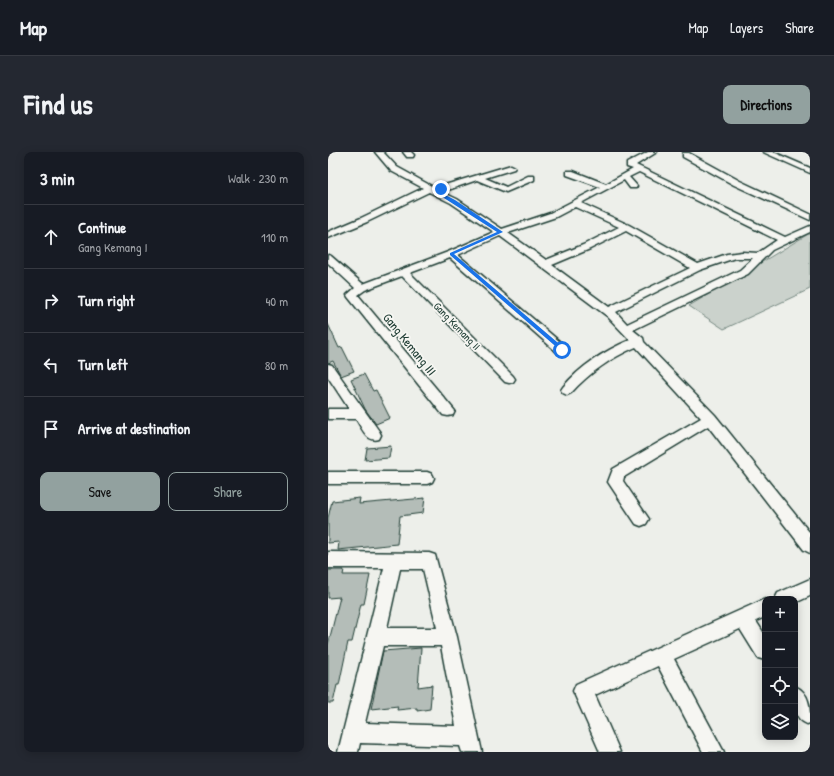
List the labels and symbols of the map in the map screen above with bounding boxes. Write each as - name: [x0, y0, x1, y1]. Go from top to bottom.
- route end: [432, 180, 450, 198]
- street label: Gang Kemang II: [431, 299, 483, 353]
- street label: Gang Kemang III: [379, 309, 441, 379]
- route start: [553, 341, 571, 359]

